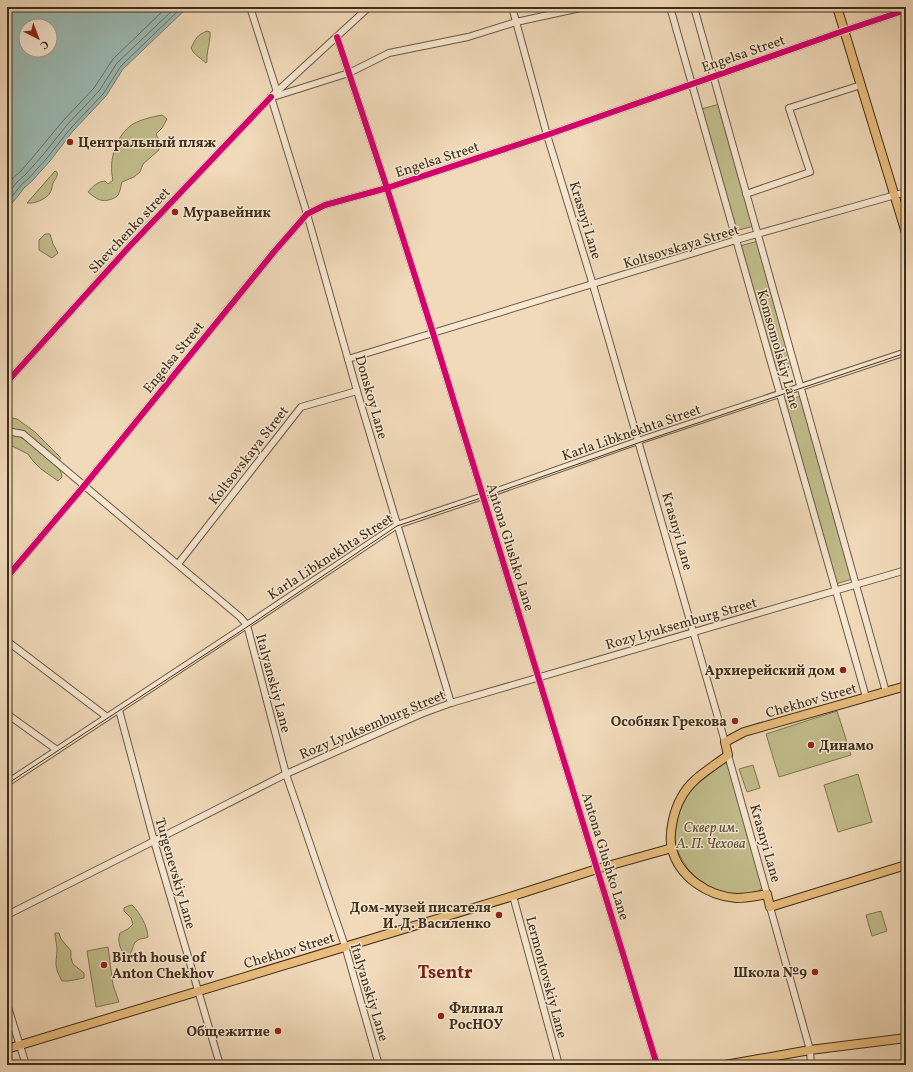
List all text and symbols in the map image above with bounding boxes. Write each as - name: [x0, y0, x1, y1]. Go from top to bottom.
- north arrow: [18, 18, 58, 58]
- street label: Engelsa Street: [699, 31, 788, 78]
- text: С: [36, 36, 51, 52]
- place label: Центральный пляж: [78, 134, 216, 153]
- marker: Центральный пляж: [65, 137, 75, 147]
- street label: Engelsa Street: [393, 138, 482, 183]
- street label: Krasnyi Lane: [564, 179, 606, 262]
- street label: Shevchenko street: [85, 184, 175, 278]
- place label: Муравейник: [183, 204, 272, 223]
- marker: Муравейник: [170, 207, 180, 217]
- street label: Koltsovskaya Street: [621, 221, 742, 274]
- street label: Komsomolskiy Lane: [751, 287, 804, 412]
- street label: Engelsa Street: [139, 318, 209, 398]
- street label: Donskoy Lane: [350, 353, 392, 442]
- street label: Karla Libknekhta Street: [559, 401, 704, 466]
- street label: Koltsovskaya Street: [205, 403, 294, 509]
- street label: Antona Glushko Lane: [481, 481, 538, 614]
- street label: Krasnyi Lane: [656, 490, 697, 573]
- street label: Karla Libknekhta Street: [264, 510, 397, 605]
- street label: Rozy Lyuksemburg Street: [603, 594, 759, 655]
- street label: Italyanskiy Lane: [250, 632, 295, 735]
- place label: Архиерейский дом: [705, 662, 836, 681]
- marker: Архиерейский дом: [838, 665, 848, 675]
- street label: Chekhov Street: [764, 679, 859, 724]
- street label: Rozy Lyuksemburg Street: [297, 686, 449, 765]
- place label: Особняк Грекова: [611, 713, 727, 732]
- marker: Особняк Грекова: [730, 716, 740, 726]
- place label: Динамо: [819, 737, 874, 756]
- marker: Динамо: [806, 740, 816, 750]
- street label: Antona Glushko Lane: [576, 790, 633, 923]
- street label: Krasnyi Lane: [744, 802, 785, 885]
- street label: Turgenevskiy Lane: [150, 816, 200, 932]
- park label: Сквер им. А. П. Чехова: [675, 819, 746, 854]
- place label: Дом-музей писателя И. Д. Василенко: [350, 899, 491, 934]
- marker: Дом-музей писателя И. Д. Василенко: [494, 910, 504, 920]
- street label: Lermontovskiy Lane: [520, 914, 571, 1041]
- street label: Chekhov Street: [242, 929, 337, 974]
- street label: Italyanskiy Lane: [345, 941, 393, 1044]
- place label: Birth house of Anton Chekhov: [112, 949, 214, 984]
- marker: Birth house of Anton Chekhov: [99, 960, 109, 970]
- district label: Tsentr: [417, 961, 473, 986]
- place label: Школа №9: [733, 964, 807, 983]
- marker: Школа №9: [810, 967, 820, 977]
- place label: Филиал РосНОУ: [449, 1000, 504, 1035]
- marker: Филиал РосНОУ: [436, 1011, 446, 1021]
- place label: Общежитие: [186, 1023, 270, 1042]
- marker: Общежитие: [273, 1026, 283, 1036]

